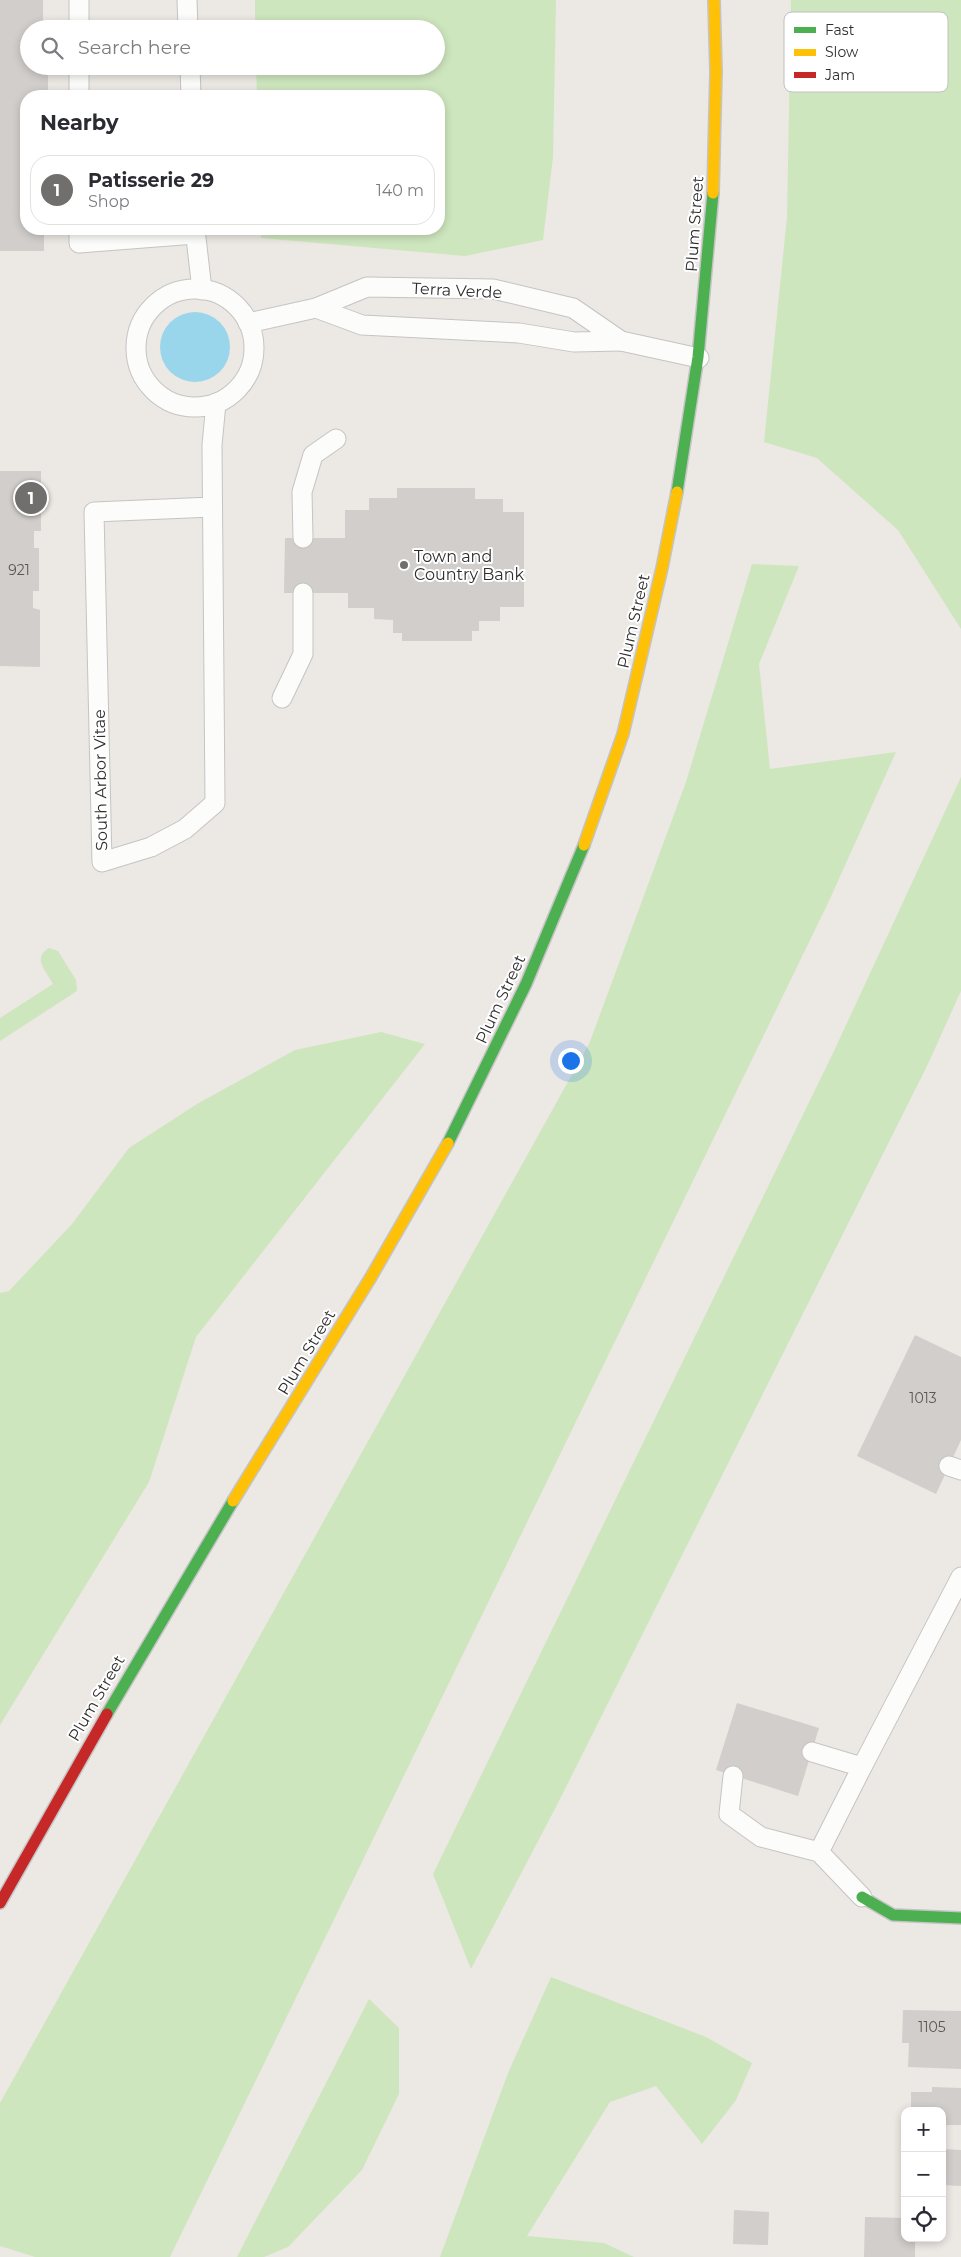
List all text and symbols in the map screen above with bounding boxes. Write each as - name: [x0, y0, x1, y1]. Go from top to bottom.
- legend: [784, 12, 948, 92]
- search box: [20, 20, 445, 75]
- text: Fast: [825, 21, 855, 39]
- icon: search: [38, 34, 66, 62]
- text: Search here: [78, 36, 191, 59]
- text: Slow: [825, 43, 859, 61]
- text: Jam: [824, 66, 855, 84]
- text: Nearby: [40, 110, 119, 135]
- text: Patisserie 29: [88, 169, 214, 192]
- street label: Plum Street: [682, 175, 707, 273]
- text: 1: [54, 181, 60, 200]
- text: 140 m: [376, 181, 424, 200]
- text: Shop: [88, 192, 130, 211]
- street label: Terra Verde: [411, 279, 503, 302]
- pin: 1: [15, 479, 47, 517]
- place label: Town and Country Bank: [414, 547, 525, 584]
- marker: Town and Country Bank: [398, 559, 410, 571]
- house number: 921: [8, 561, 30, 579]
- street label: Plum Street: [613, 572, 654, 670]
- street label: South Arbor Vitae: [90, 709, 111, 851]
- street label: Plum Street: [472, 951, 530, 1047]
- your location: [558, 1048, 584, 1074]
- street label: Plum Street: [274, 1306, 340, 1398]
- house number: 1013: [909, 1389, 937, 1407]
- street label: Plum Street: [64, 1651, 129, 1745]
- house number: 1105: [918, 2018, 946, 2036]
- map controls: [901, 2107, 946, 2242]
- button: +: [901, 2107, 946, 2152]
- button: −: [901, 2152, 946, 2197]
- button: locate: [901, 2197, 946, 2242]

